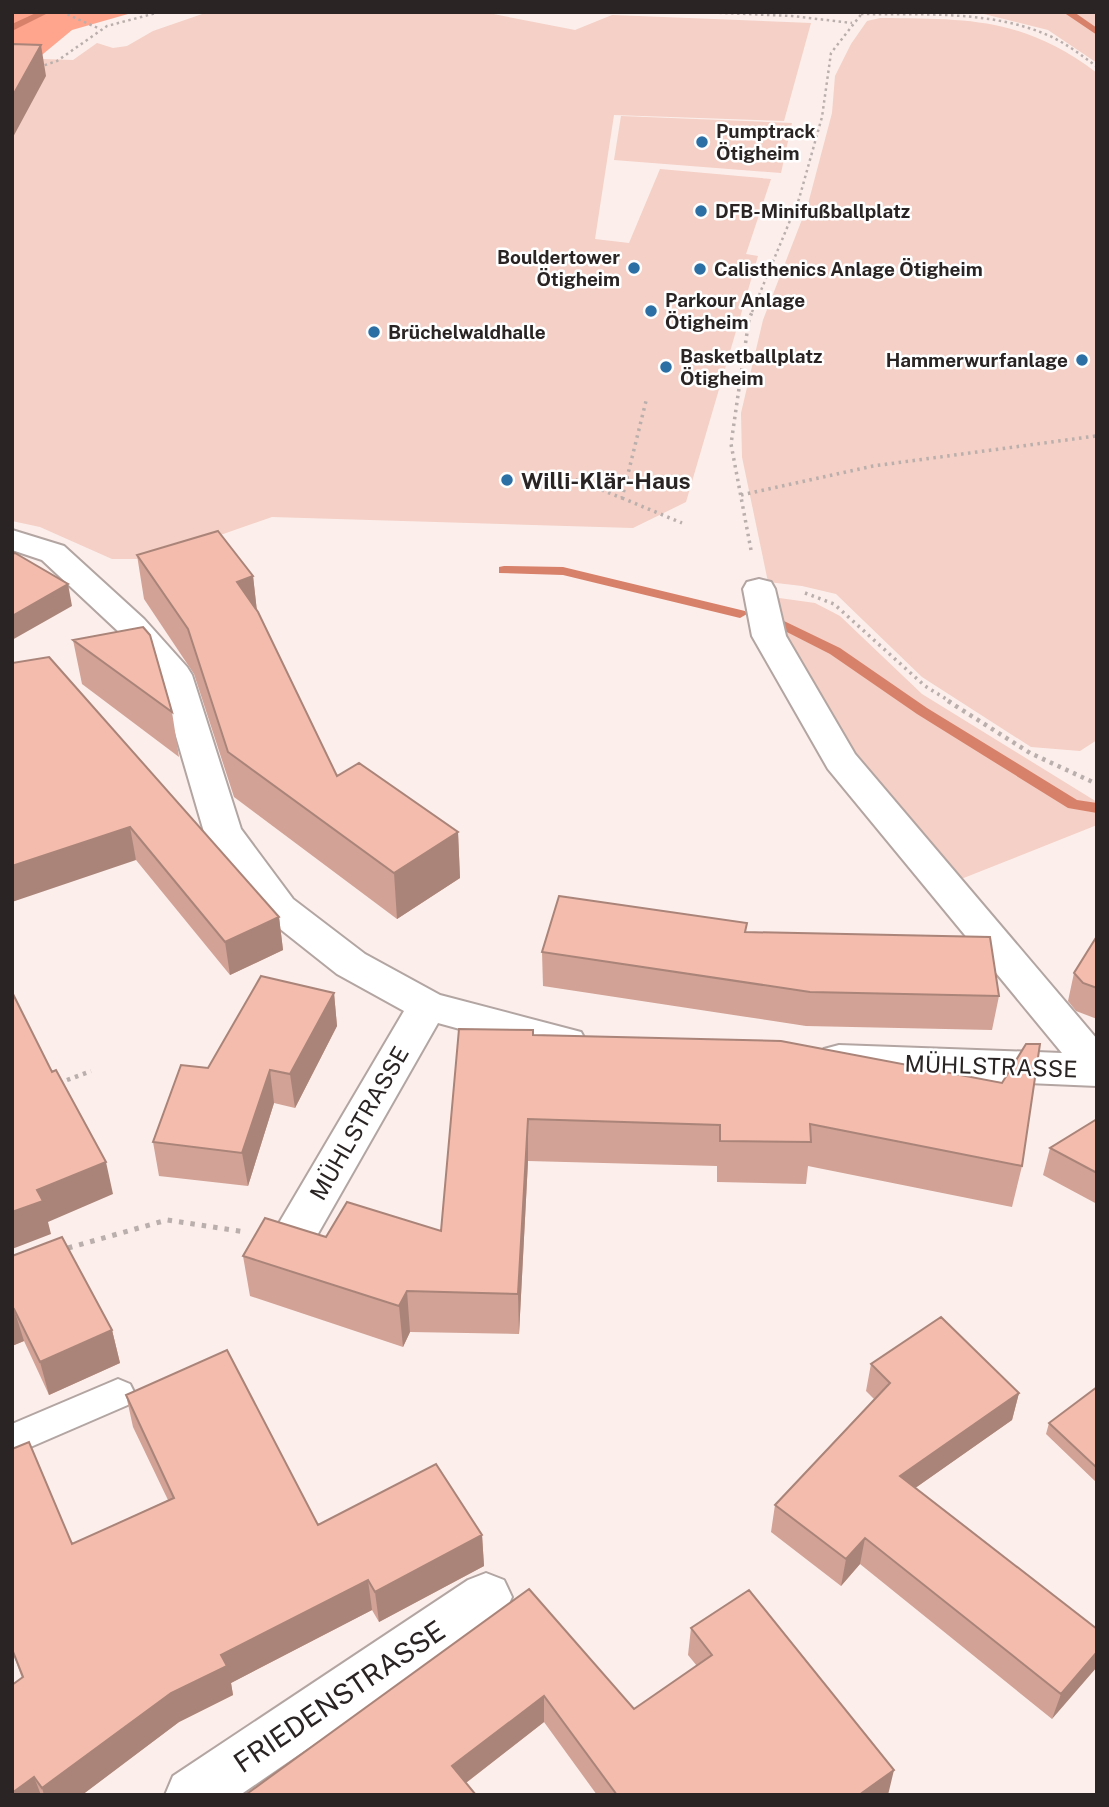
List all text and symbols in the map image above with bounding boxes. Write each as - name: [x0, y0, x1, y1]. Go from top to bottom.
- place label: Pumptrack Ötigheim: [716, 120, 816, 164]
- marker: Pumptrack Ötigheim: [694, 134, 710, 150]
- place label: DFB-Minifußballplatz: [715, 200, 910, 222]
- marker: DFB-Minifußballplatz: [693, 203, 709, 219]
- place label: Bouldertower Ötigheim: [497, 246, 620, 290]
- place label: Calisthenics Anlage Ötigheim: [714, 258, 983, 280]
- marker: Bouldertower Ötigheim: [626, 260, 642, 276]
- marker: Calisthenics Anlage Ötigheim: [692, 261, 708, 277]
- place label: Parkour Anlage Ötigheim: [665, 289, 805, 333]
- marker: Parkour Anlage Ötigheim: [643, 303, 659, 319]
- place label: Brüchelwaldhalle: [388, 321, 546, 343]
- marker: Brüchelwaldhalle: [366, 324, 382, 340]
- place label: Basketballplatz Ötigheim: [680, 345, 823, 389]
- place label: Hammerwurfanlage: [886, 349, 1068, 371]
- marker: Hammerwurfanlage: [1074, 352, 1090, 368]
- marker: Basketballplatz Ötigheim: [658, 359, 674, 375]
- place label: Willi-Klär-Haus: [521, 467, 691, 494]
- marker: Willi-Klär-Haus: [499, 472, 515, 488]
- street label: MÜHLSTRASSE: [304, 1041, 414, 1205]
- street label: MÜHLSTRASSE: [904, 1049, 1078, 1083]
- street label: FRIEDENSTRASSE: [227, 1613, 451, 1779]

